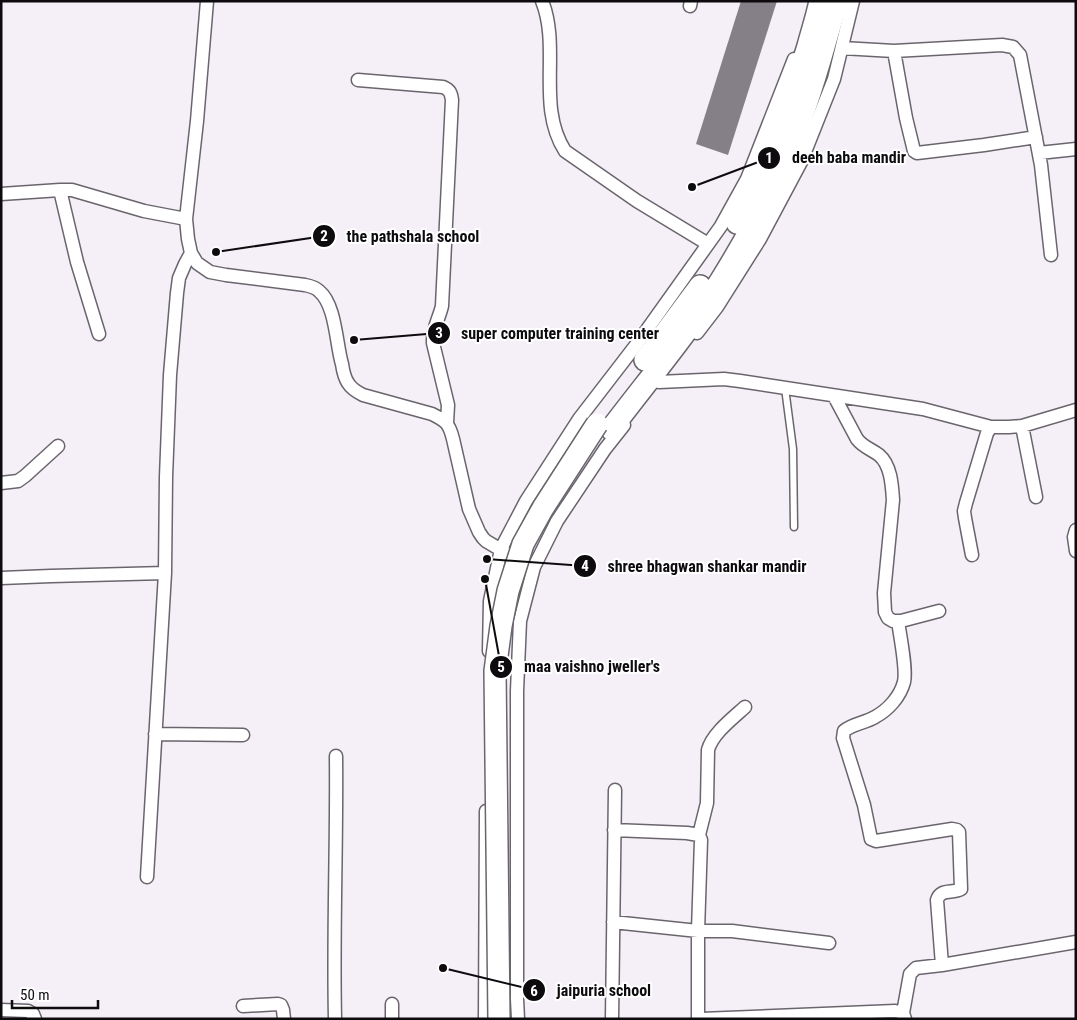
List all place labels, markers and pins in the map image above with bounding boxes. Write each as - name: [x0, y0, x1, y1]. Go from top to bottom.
- callout: deeh baba mandir: [757, 142, 916, 173]
- callout: the pathshala school: [311, 220, 489, 251]
- callout: super computer training center: [426, 317, 669, 348]
- callout: shree bhagwan shankar mandir: [573, 550, 817, 581]
- callout: maa vaishno jweller's: [489, 651, 669, 682]
- callout: jaipuria school: [522, 975, 661, 1006]

